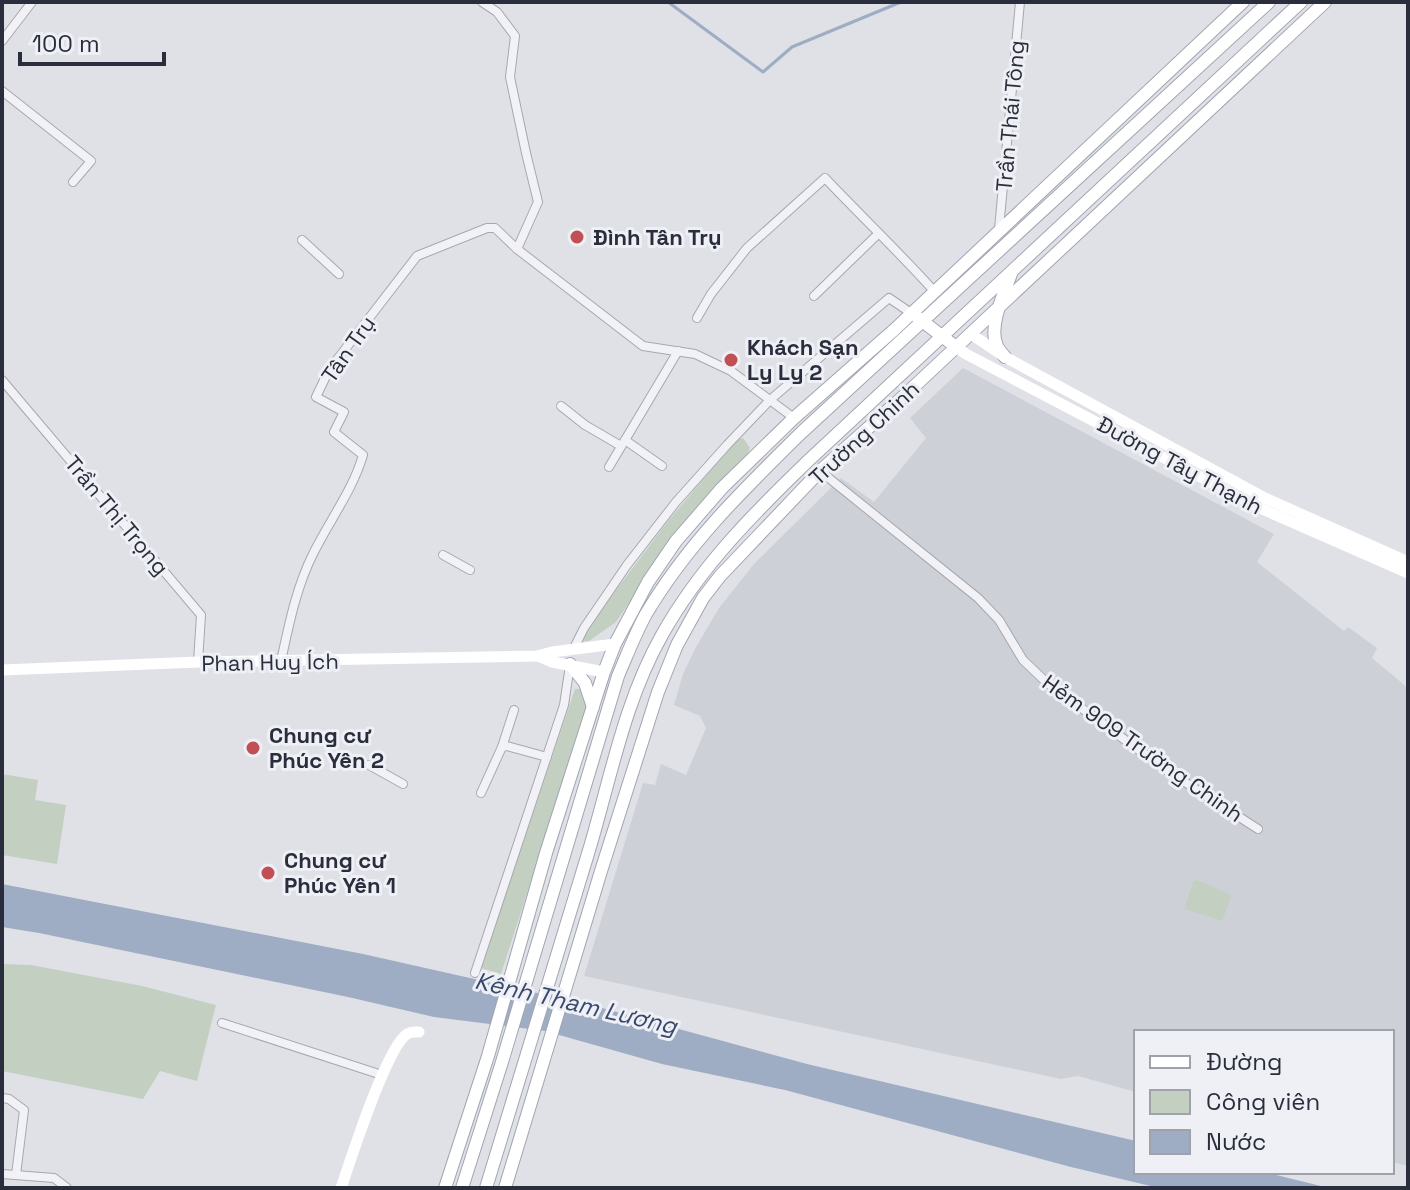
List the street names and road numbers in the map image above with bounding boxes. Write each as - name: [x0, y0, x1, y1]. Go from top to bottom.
- street label: Trần Thái Tông: [989, 39, 1031, 193]
- street label: Tân Trụ: [315, 310, 381, 388]
- street label: Trường Chinh: [803, 375, 925, 491]
- street label: Đường Tây Thạnh: [1093, 410, 1267, 520]
- street label: Trần Thị Trọng: [59, 449, 175, 581]
- street label: Phan Huy Ích: [201, 647, 339, 677]
- street label: Hẻm 909 Trường Chinh: [1037, 668, 1249, 828]

